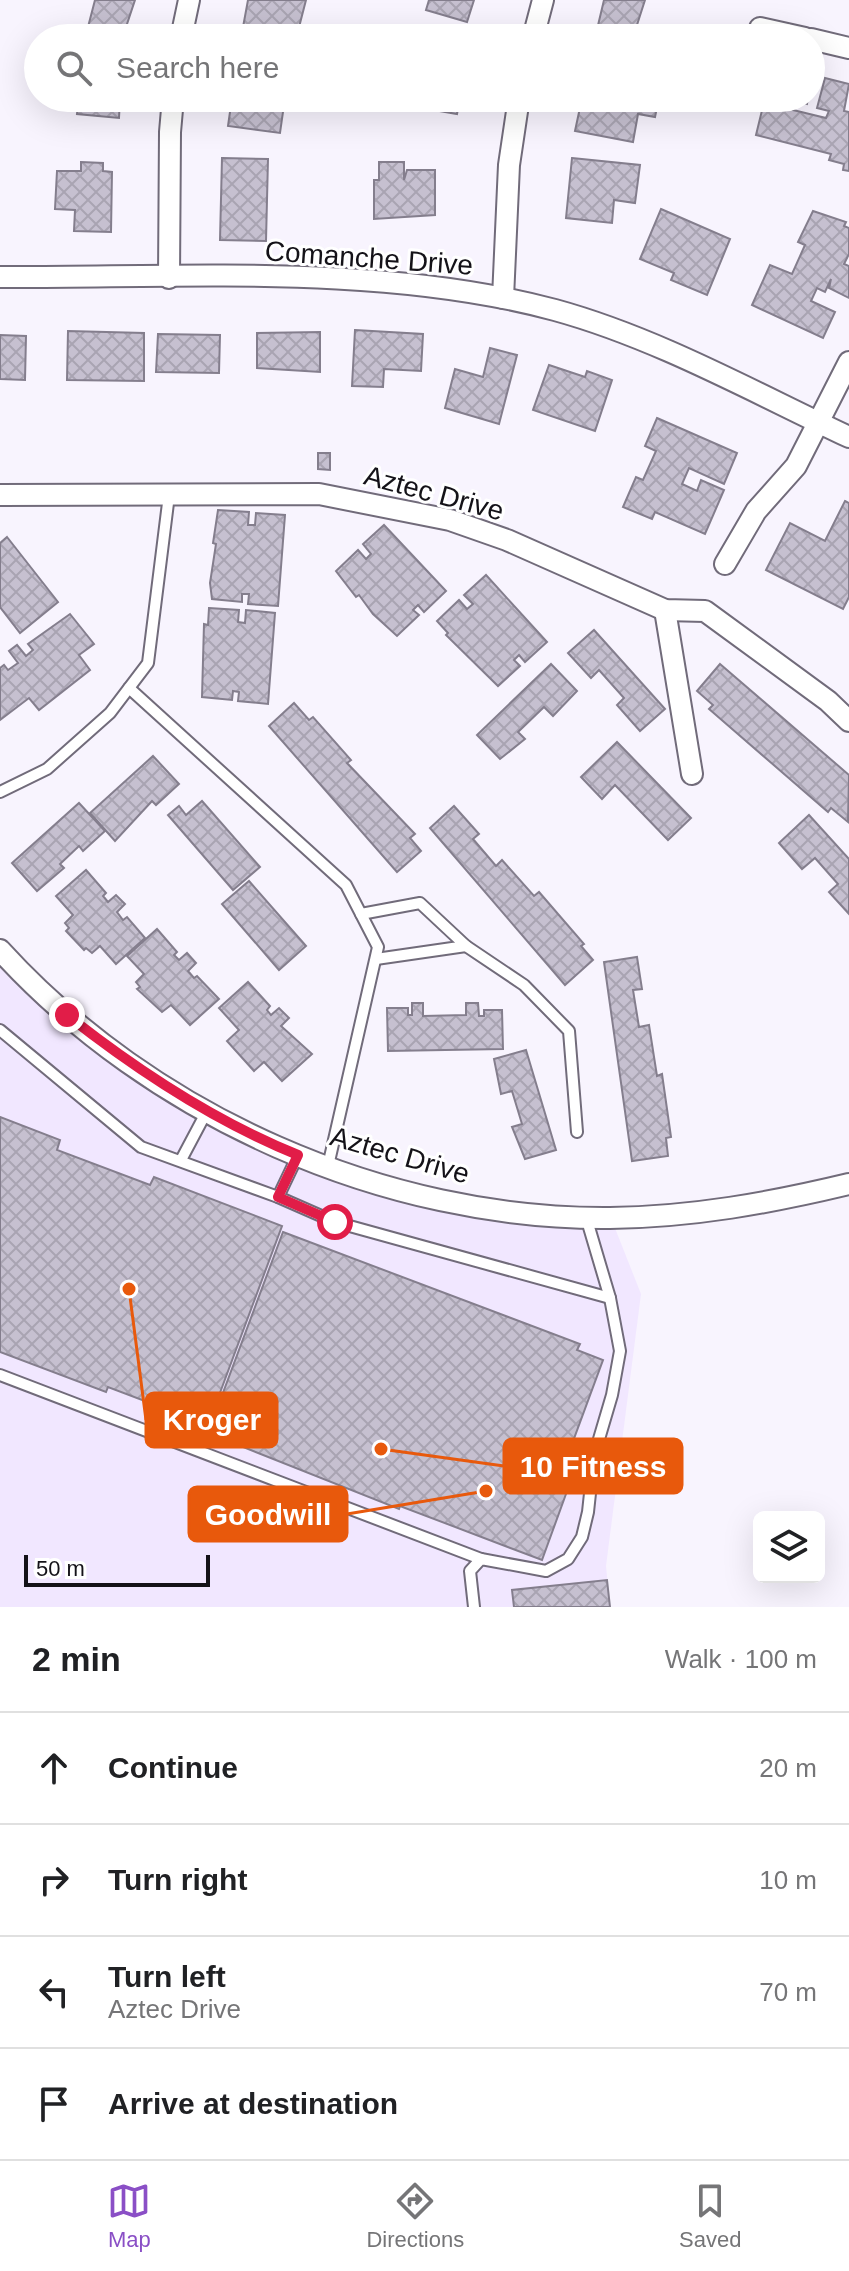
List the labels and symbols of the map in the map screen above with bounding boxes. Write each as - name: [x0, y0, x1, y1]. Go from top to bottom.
- street label: Comanche Drive: [264, 235, 474, 281]
- street label: Aztec Drive: [361, 460, 507, 526]
- route end: [49, 997, 85, 1033]
- street label: Aztec Drive: [327, 1120, 473, 1190]
- route start: [317, 1204, 353, 1240]
- callout: Kroger: [146, 1393, 277, 1447]
- text: Kroger: [163, 1403, 261, 1436]
- callout: 10 Fitness: [504, 1439, 682, 1493]
- text: 10 Fitness: [520, 1450, 666, 1483]
- callout: Goodwill: [189, 1487, 347, 1541]
- text: Goodwill: [205, 1498, 331, 1531]
- scale bar: [24, 1551, 210, 1587]

